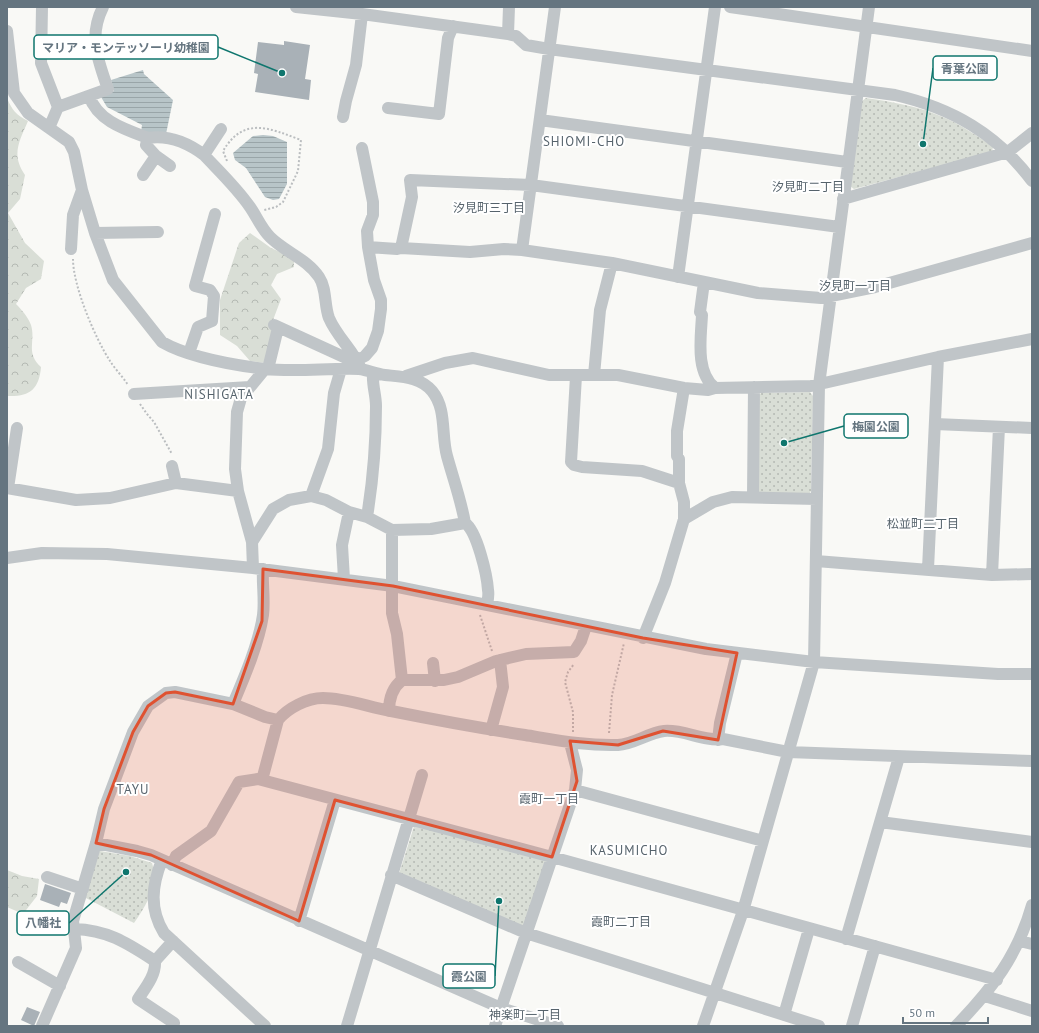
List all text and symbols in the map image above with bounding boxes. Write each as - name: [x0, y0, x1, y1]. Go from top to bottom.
- callout: マリア・モンテッソーリ幼稚園: [34, 35, 218, 59]
- text: マリア・モンテッソーリ幼稚園: [42, 40, 210, 55]
- callout: 青葉公園: [933, 56, 997, 80]
- text: 青葉公園: [941, 61, 989, 76]
- district label: SHIOMI-CHO: [543, 133, 625, 150]
- district label: 汐見町二丁目: [772, 179, 844, 194]
- district label: 汐見町三丁目: [453, 200, 525, 215]
- district label: 汐見町一丁目: [819, 278, 891, 293]
- district label: NISHIGATA: [184, 386, 254, 403]
- callout: 梅園公園: [844, 414, 908, 438]
- text: 梅園公園: [852, 419, 900, 434]
- district label: 松並町二丁目: [887, 516, 959, 531]
- district label: TAYU: [117, 781, 149, 798]
- district label: 霞町一丁目: [519, 791, 579, 806]
- district label: KASUMICHO: [590, 842, 668, 859]
- callout: 八幡社: [17, 911, 69, 935]
- district label: 霞町二丁目: [591, 914, 651, 929]
- text: 八幡社: [25, 915, 61, 930]
- callout: 霞公園: [443, 964, 495, 988]
- text: 霞公園: [451, 969, 487, 984]
- scale bar: [903, 999, 988, 1025]
- text: 50 m: [909, 1005, 935, 1020]
- district label: 神楽町一丁目: [489, 1007, 561, 1022]

